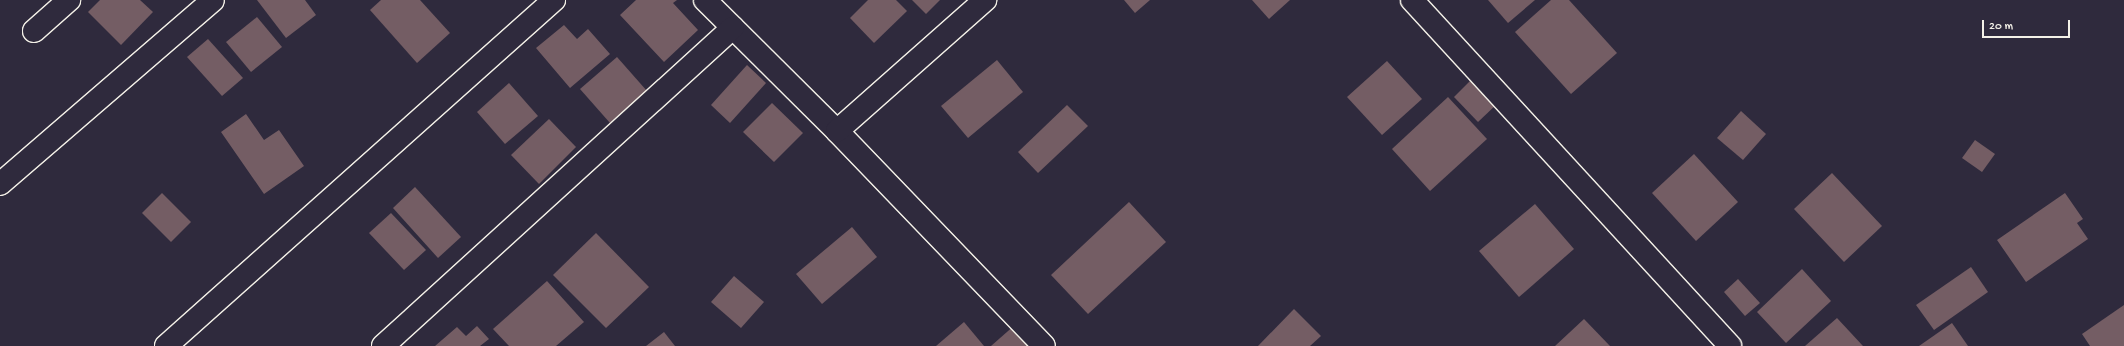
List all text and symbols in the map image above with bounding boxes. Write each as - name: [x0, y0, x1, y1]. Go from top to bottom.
- scale bar: [1984, 12, 2072, 38]
- text: 20 m: [1989, 20, 2013, 34]

